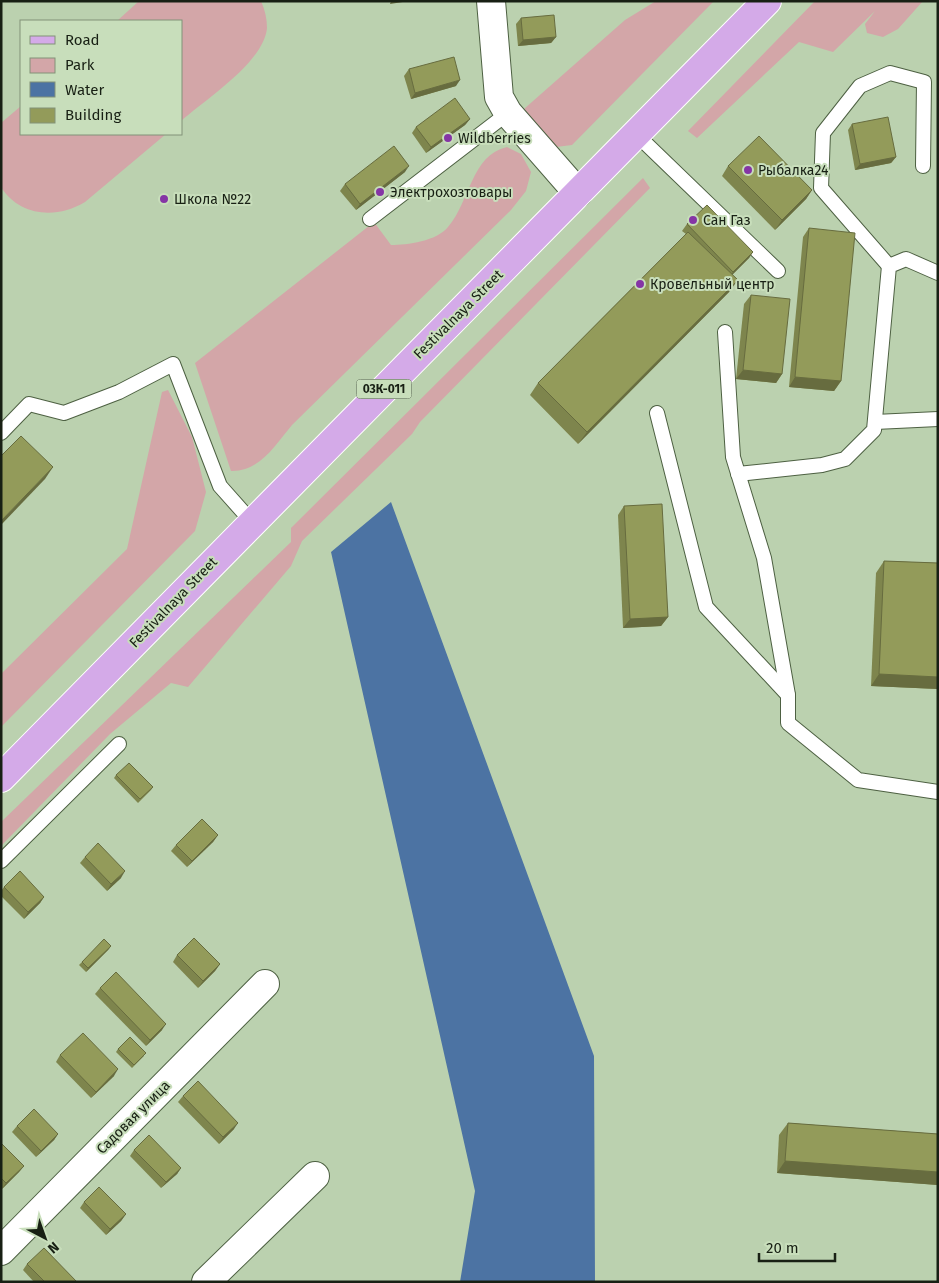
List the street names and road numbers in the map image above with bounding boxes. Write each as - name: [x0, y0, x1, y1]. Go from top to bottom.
- street label: Festivalnaya Street: [410, 265, 507, 363]
- road number: 03К-011: [356, 379, 412, 398]
- street label: Festivalnaya Street: [126, 553, 222, 651]
- street label: Садовая улица: [93, 1077, 174, 1158]

